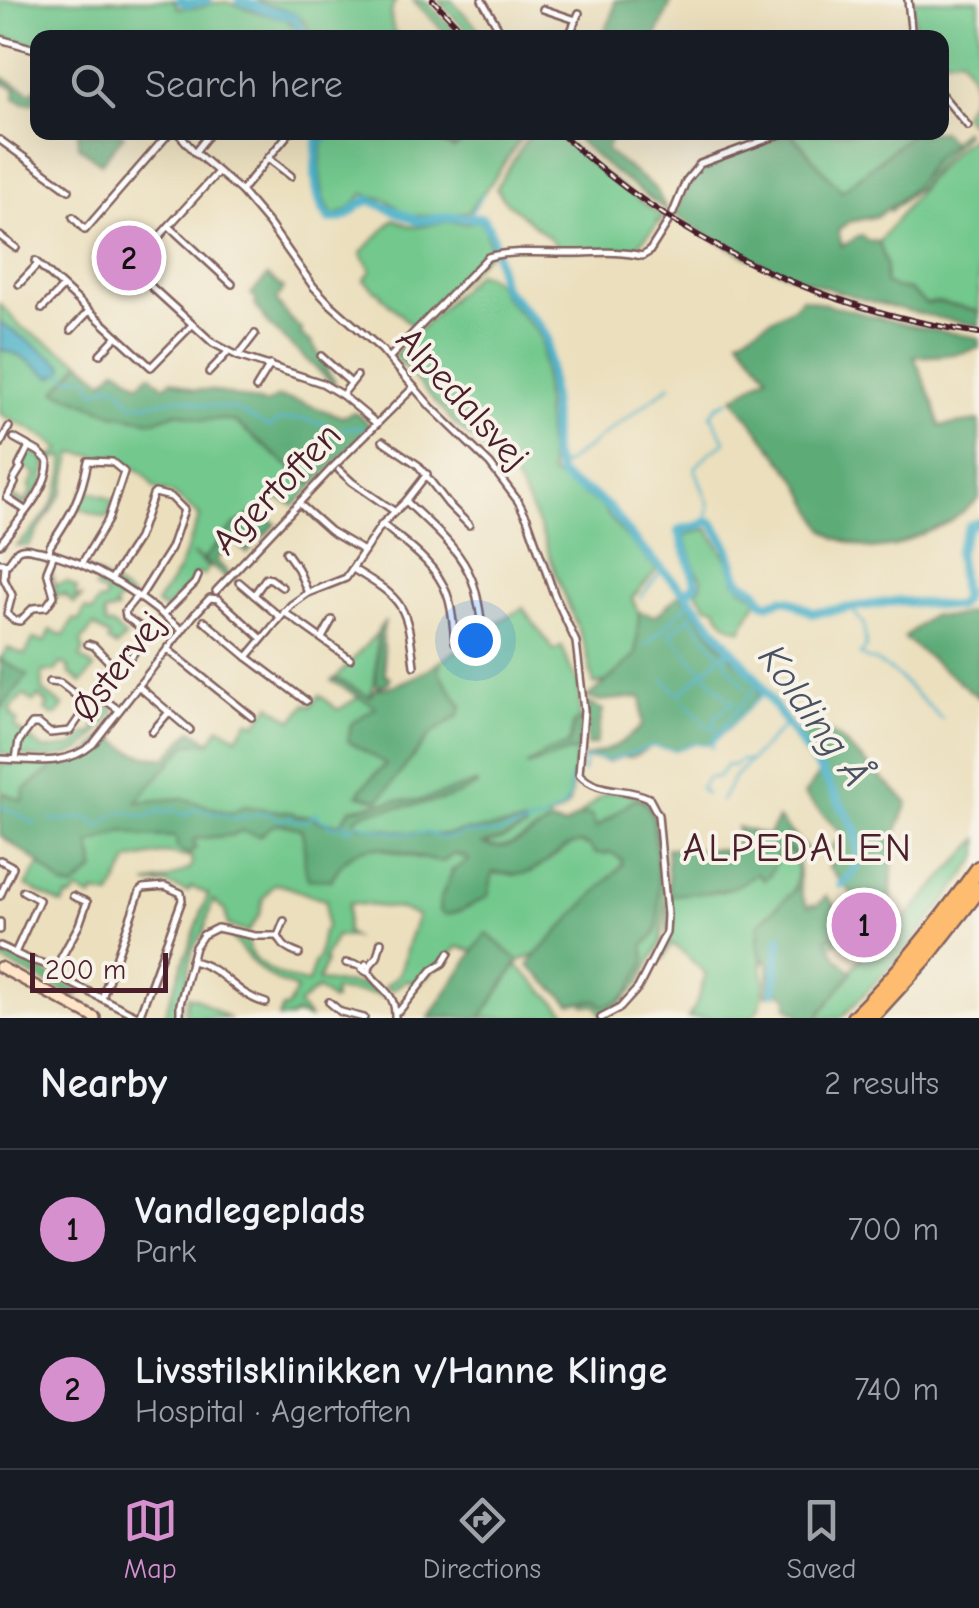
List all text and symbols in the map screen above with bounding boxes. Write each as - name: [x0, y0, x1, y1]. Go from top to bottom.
- search box: [30, 30, 949, 140]
- icon: search: [65, 58, 120, 113]
- text: Search here: [145, 63, 343, 107]
- pin: 2: [96, 220, 162, 296]
- street label: Alpedalsvej: [387, 318, 538, 479]
- street label: Agertoften: [203, 414, 350, 564]
- street label: Østervej: [62, 603, 175, 730]
- your location: [450, 615, 501, 666]
- water label: Kolding Å: [749, 635, 881, 795]
- district label: ALPEDALEN: [682, 825, 914, 871]
- pin: 1: [832, 888, 896, 962]
- scale bar: [30, 948, 168, 993]
- text: 200 m: [45, 954, 126, 986]
- text: Nearby: [40, 1059, 167, 1108]
- text: 2 results: [824, 1065, 939, 1102]
- text: Vandlegeplads: [135, 1189, 365, 1233]
- text: 1: [66, 1211, 79, 1248]
- text: 700 m: [848, 1211, 939, 1248]
- text: Park: [135, 1233, 196, 1270]
- text: Livsstilsklinikken v/Hanne Klinge: [135, 1349, 667, 1393]
- text: 2: [65, 1371, 80, 1408]
- text: 740 m: [854, 1371, 939, 1408]
- text: Hospital · Agertoften: [135, 1393, 411, 1430]
- tab: Map: [123, 1493, 178, 1585]
- tab: Directions: [423, 1493, 541, 1585]
- tab: Saved: [786, 1493, 856, 1585]

